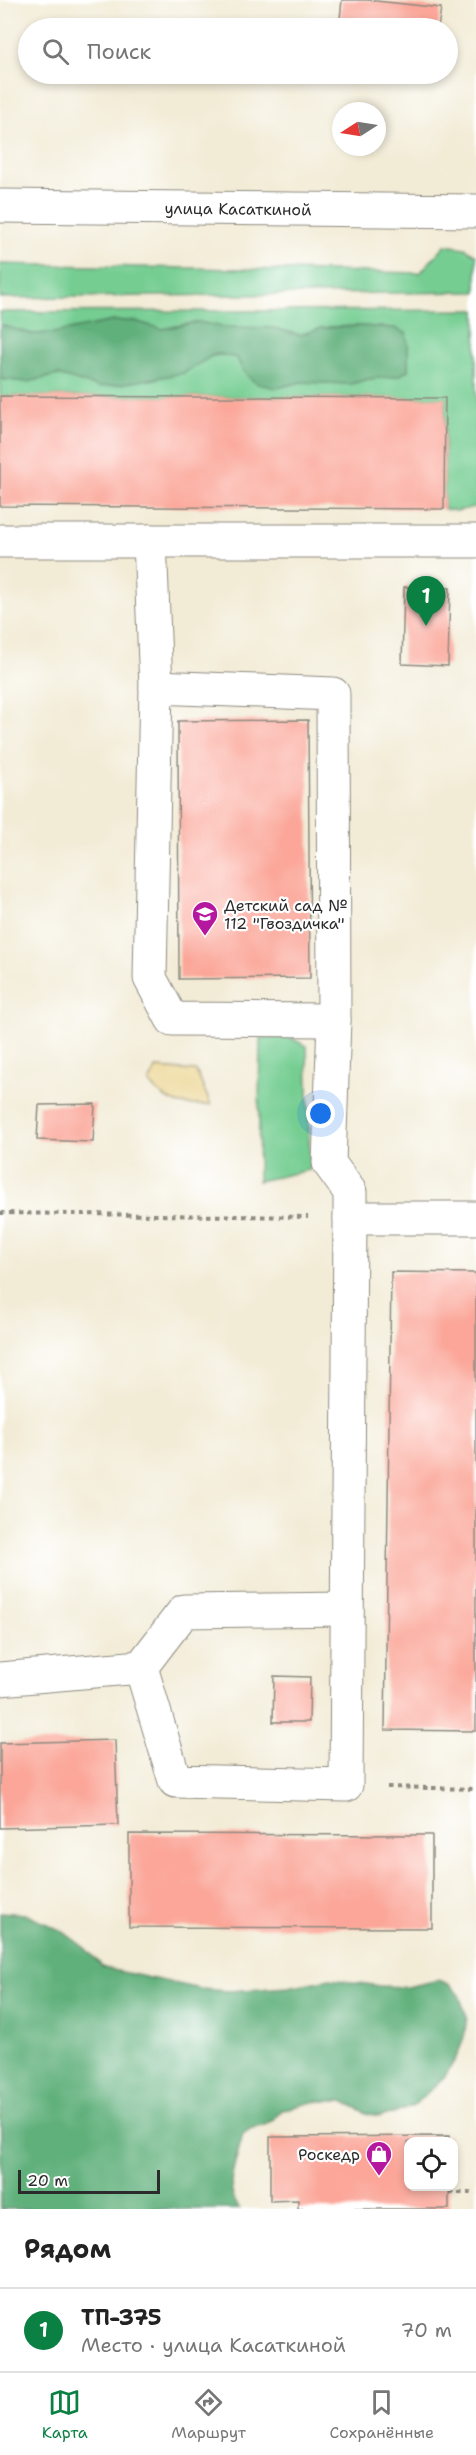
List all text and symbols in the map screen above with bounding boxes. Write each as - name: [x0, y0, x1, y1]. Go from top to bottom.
- search box: [18, 18, 458, 84]
- icon: search: [39, 35, 72, 68]
- text: Поиск: [87, 37, 151, 66]
- north arrow: [332, 102, 386, 156]
- street label: улица Касаткиной: [164, 197, 312, 220]
- pin: 1: [406, 576, 446, 626]
- place label: Детский сад № 112 "Гвоздичка": [224, 895, 347, 934]
- school or university icon: Детский сад № 112 "Гвоздичка": [190, 899, 220, 937]
- your location: [306, 1099, 335, 1128]
- map controls: [404, 2137, 458, 2191]
- button: locate: [404, 2137, 458, 2191]
- shop icon: Роскедр: [364, 2139, 394, 2177]
- place label: Роскедр: [298, 2144, 360, 2165]
- scale bar: [18, 2167, 160, 2194]
- text: 20 m: [27, 2170, 68, 2191]
- text: Рядом: [24, 2231, 111, 2266]
- text: ТП-375: [81, 2303, 162, 2332]
- text: 1: [39, 2317, 48, 2343]
- text: 70 m: [400, 2317, 452, 2343]
- text: Место · улица Касаткиной: [81, 2332, 346, 2358]
- tab: Карта: [42, 2386, 88, 2443]
- tab: Маршрут: [171, 2386, 246, 2443]
- tab: Сохранённые: [330, 2386, 434, 2443]

